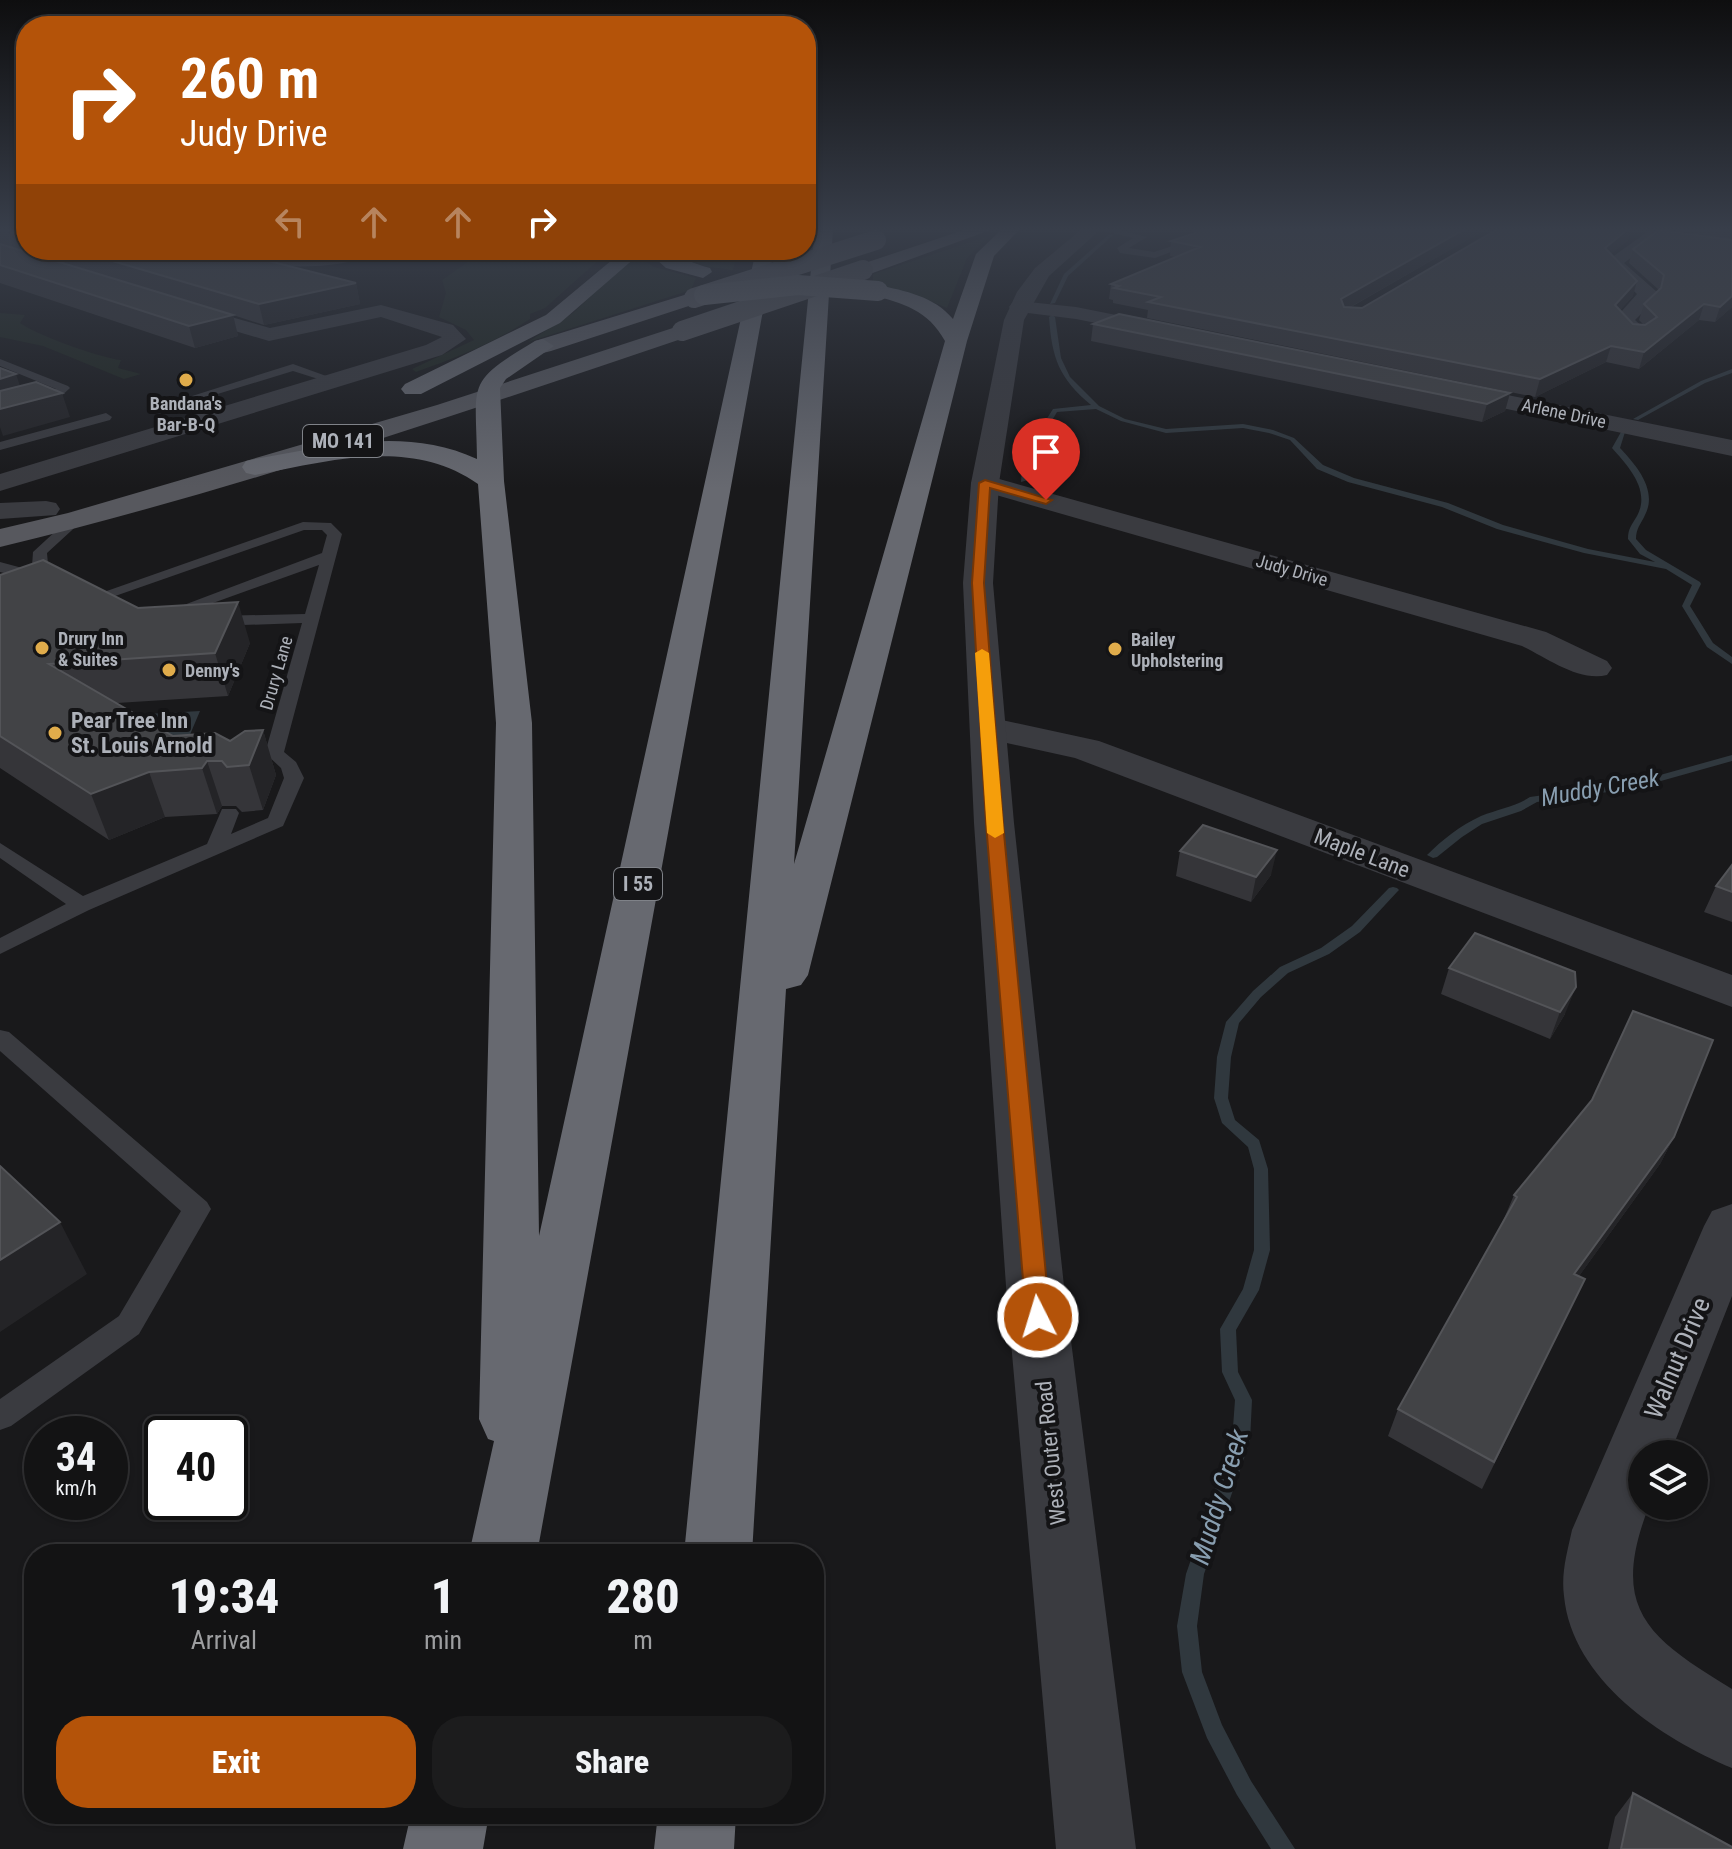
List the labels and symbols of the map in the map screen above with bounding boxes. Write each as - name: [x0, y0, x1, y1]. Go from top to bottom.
- marker: Bandana's Bar-B-Q: [177, 371, 195, 389]
- place label: Bandana's Bar-B-Q: [150, 393, 222, 435]
- street label: Arlene Drive: [1520, 394, 1608, 432]
- pin: [1012, 418, 1080, 500]
- road number: MO 141: [303, 425, 383, 457]
- street label: Judy Drive: [1254, 550, 1330, 590]
- place label: Drury Inn & Suites: [58, 628, 124, 670]
- place label: Bailey Upholstering: [1131, 629, 1223, 671]
- street label: Drury Lane: [255, 634, 297, 712]
- marker: Drury Inn & Suites: [33, 639, 51, 657]
- marker: Bailey Upholstering: [1106, 640, 1124, 658]
- place label: Denny's: [185, 660, 240, 681]
- marker: Denny's: [160, 661, 178, 679]
- place label: Pear Tree Inn St. Louis Arnold: [71, 708, 213, 758]
- marker: Pear Tree Inn St. Louis Arnold: [46, 724, 64, 742]
- water label: Muddy Creek: [1539, 764, 1662, 812]
- street label: Maple Lane: [1311, 823, 1413, 883]
- road number: I 55: [614, 868, 662, 900]
- position arrow: [996, 1275, 1080, 1359]
- street label: Walnut Drive: [1638, 1293, 1716, 1423]
- street label: West Outer Road: [1031, 1380, 1071, 1526]
- speed limit sign: 40: [144, 1416, 248, 1520]
- water label: Muddy Creek: [1183, 1425, 1255, 1568]

